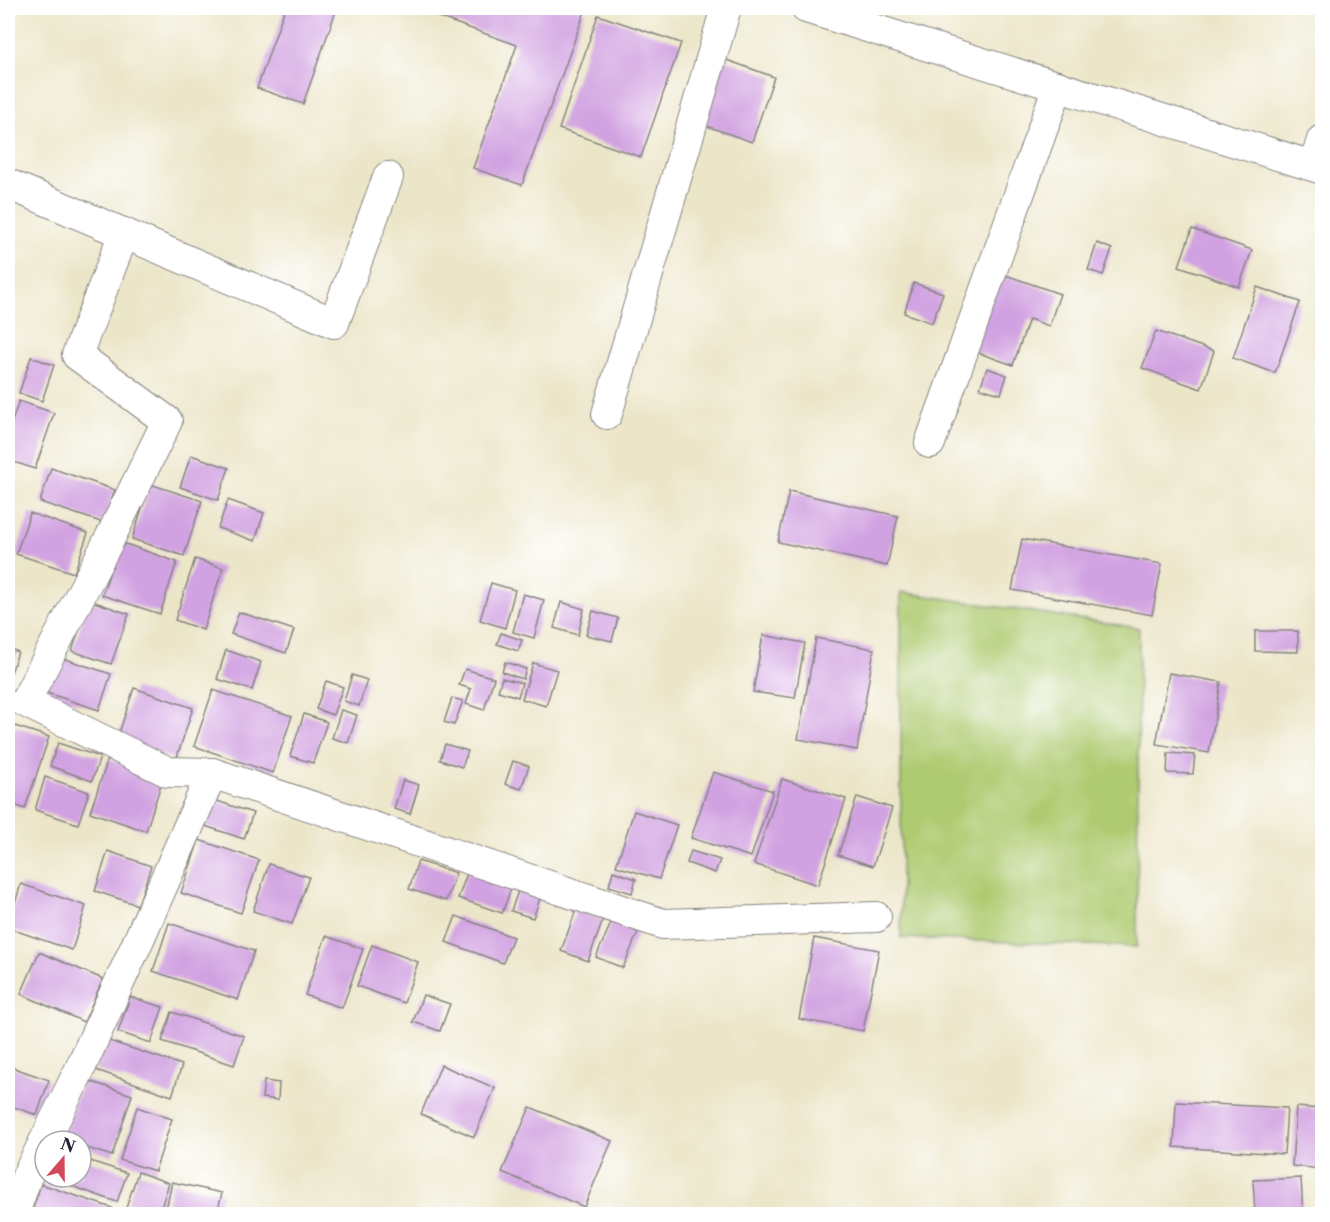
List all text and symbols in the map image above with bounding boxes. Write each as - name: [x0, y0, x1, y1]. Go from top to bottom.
- north arrow: [33, 1129, 93, 1189]
- text: N: [58, 1133, 78, 1157]

